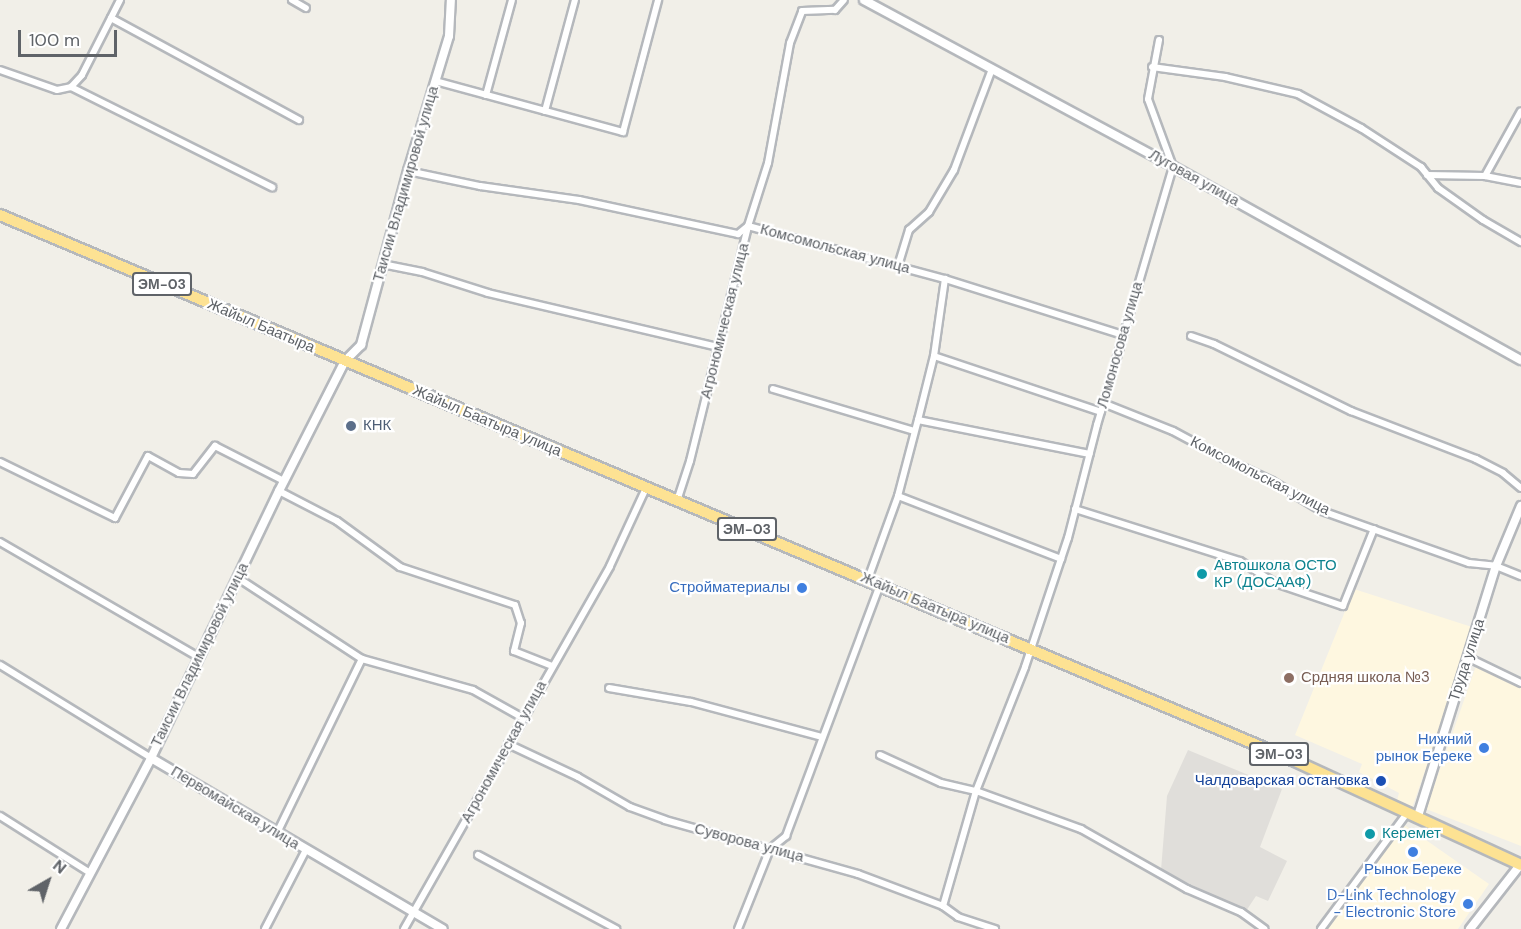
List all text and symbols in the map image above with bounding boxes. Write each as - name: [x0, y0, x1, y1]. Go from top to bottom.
- scale bar: [21, 18, 120, 56]
- text: 100 m: [29, 28, 80, 52]
- street label: Таисии Владимировой улица: [369, 84, 443, 284]
- street label: Луговая улица: [1146, 146, 1242, 210]
- street label: Комсомольская улица: [758, 220, 912, 278]
- street label: Агрономическая улица: [697, 241, 753, 401]
- road number: ЭМ-03: [132, 273, 192, 295]
- street label: Ломоносова улица: [1093, 280, 1147, 410]
- street label: Жайыл Баатыра: [205, 295, 317, 357]
- street label: Жайыл Баатыра улица: [410, 381, 564, 461]
- place label: КНК: [363, 417, 391, 435]
- marker: КНК: [344, 419, 358, 433]
- street label: Комсомольская улица: [1187, 433, 1333, 519]
- road number: ЭМ-03: [717, 518, 777, 540]
- place label: Автошкола ОСТО КР (ДОСААФ): [1214, 556, 1337, 591]
- street label: Таисии Владимировой улица: [147, 560, 253, 750]
- marker: Автошкола ОСТО КР (ДОСААФ): [1195, 567, 1209, 581]
- street label: Жайыл Баатыра улица: [858, 568, 1012, 648]
- place label: Стройматериалы: [669, 579, 790, 597]
- marker: Стройматериалы: [795, 581, 809, 595]
- street label: Труда улица: [1445, 616, 1489, 704]
- place label: Срдняя школа №3: [1301, 669, 1430, 687]
- marker: Срдняя школа №3: [1282, 671, 1296, 685]
- street label: Агрономическая улица: [457, 678, 551, 826]
- place label: Нижний рынок Береке: [1376, 730, 1472, 765]
- marker: Нижний рынок Береке: [1477, 741, 1491, 755]
- road number: ЭМ-03: [1249, 743, 1309, 765]
- street label: Первомайская улица: [167, 763, 303, 853]
- place label: Чалдоварская остановка: [1195, 772, 1369, 790]
- marker: Чалдоварская остановка: [1374, 774, 1388, 788]
- street label: Суворова улица: [692, 820, 806, 866]
- place label: Керемет: [1382, 825, 1441, 843]
- marker: Керемет: [1363, 827, 1377, 841]
- marker: Рынок Береке: [1406, 845, 1420, 859]
- north arrow: [18, 851, 78, 911]
- text: N: [48, 855, 71, 878]
- place label: Рынок Береке: [1364, 861, 1462, 879]
- place label: D-Link Technology - Electronic Store: [1327, 886, 1456, 921]
- marker: D-Link Technology - Electronic Store: [1461, 897, 1475, 911]

